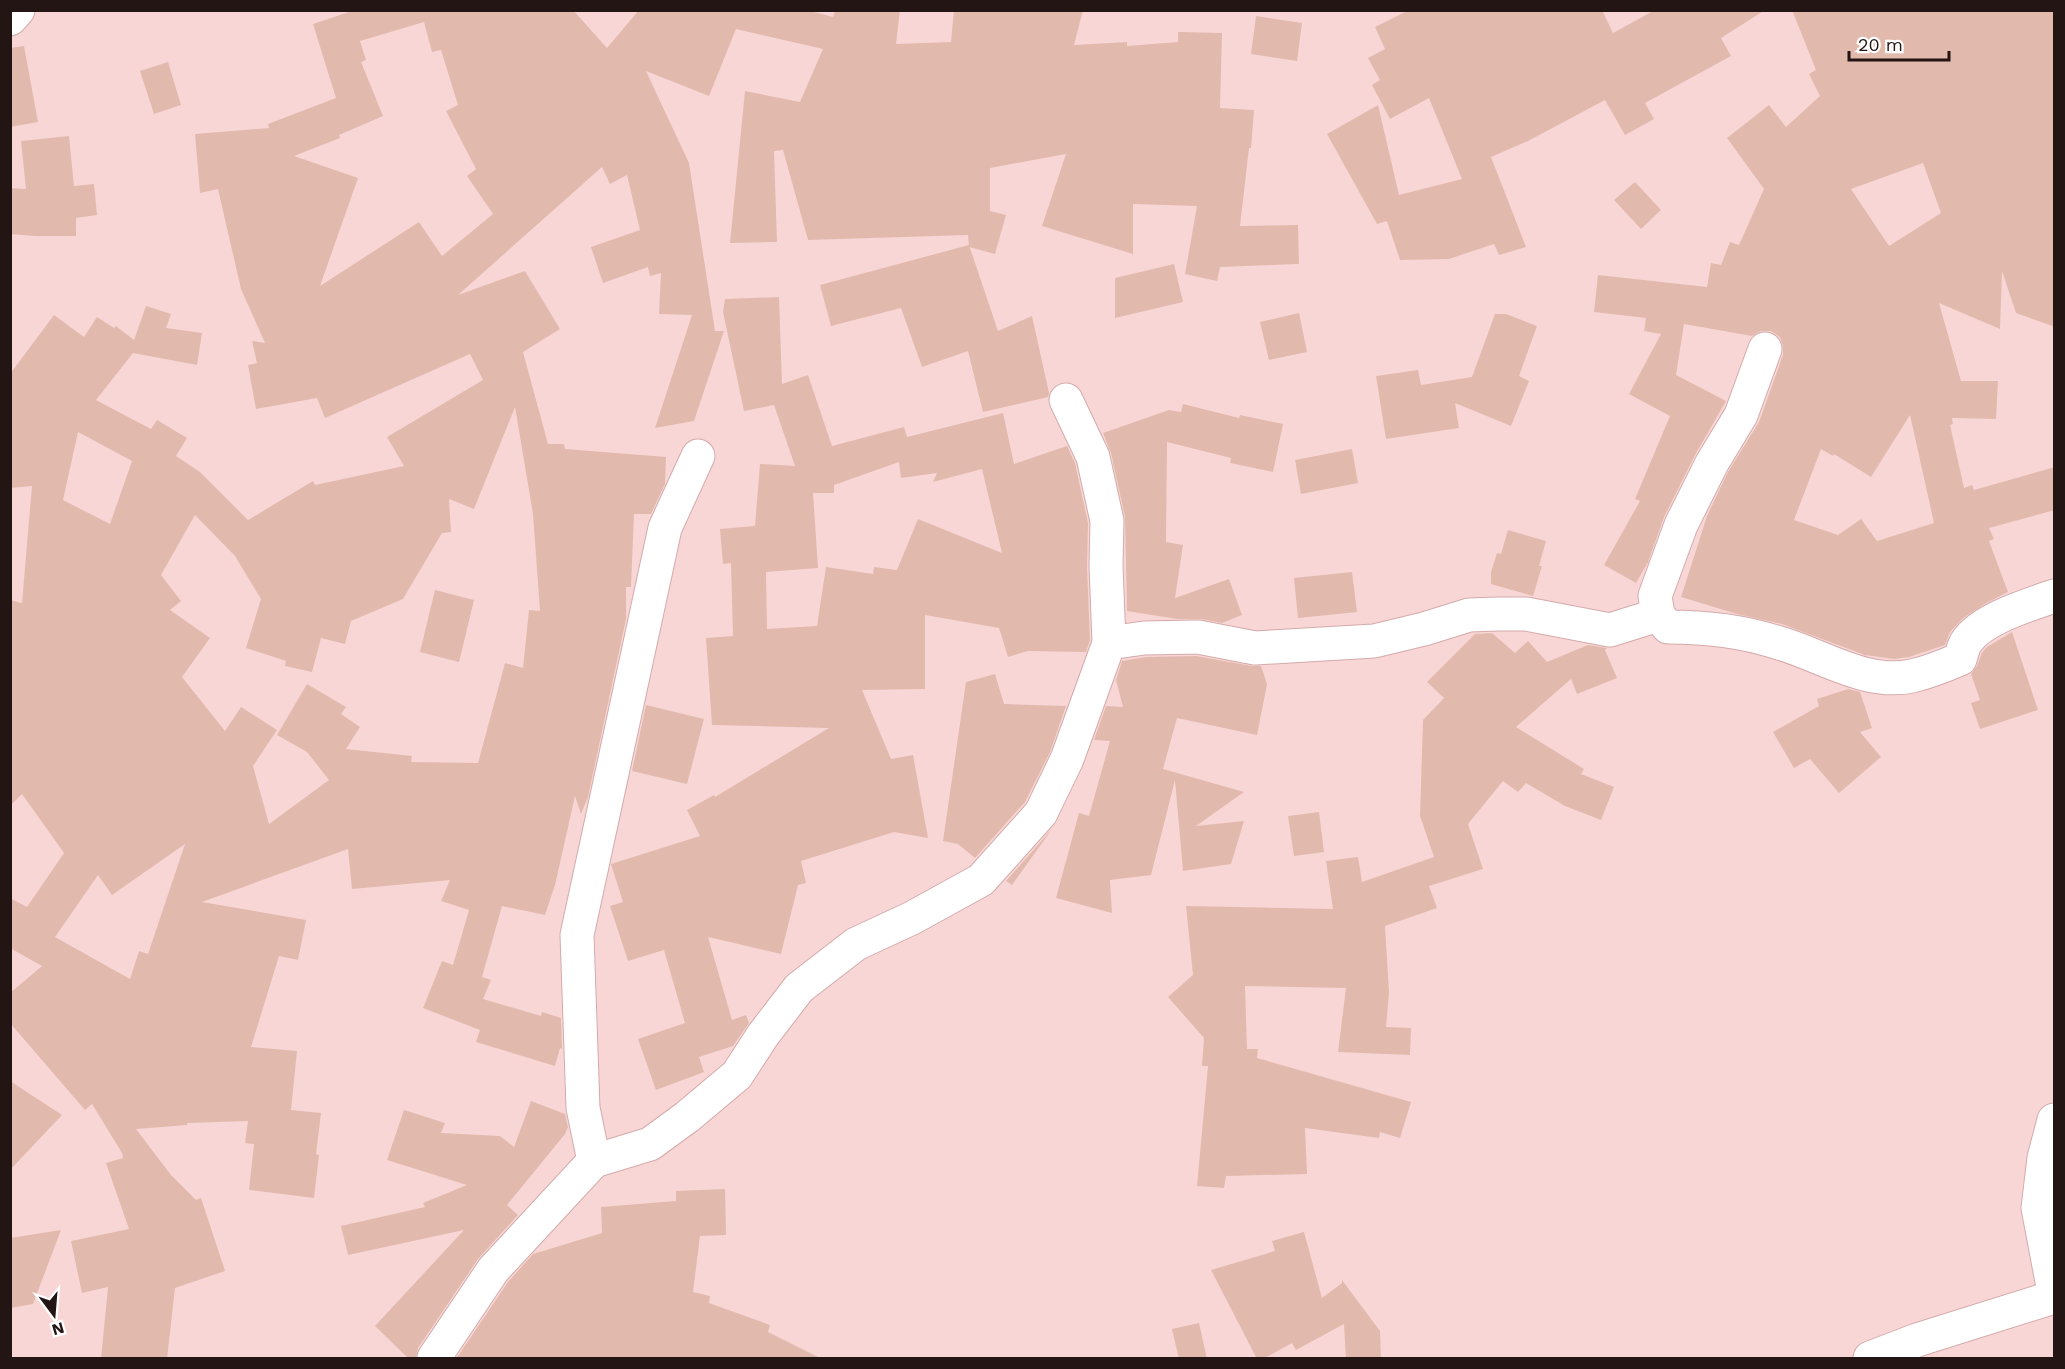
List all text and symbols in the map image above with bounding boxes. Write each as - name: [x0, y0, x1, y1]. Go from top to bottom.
- scale bar: [1849, 24, 1950, 62]
- text: 20 m: [1858, 34, 1903, 55]
- north arrow: [24, 1285, 84, 1345]
- text: N: [50, 1318, 66, 1340]

